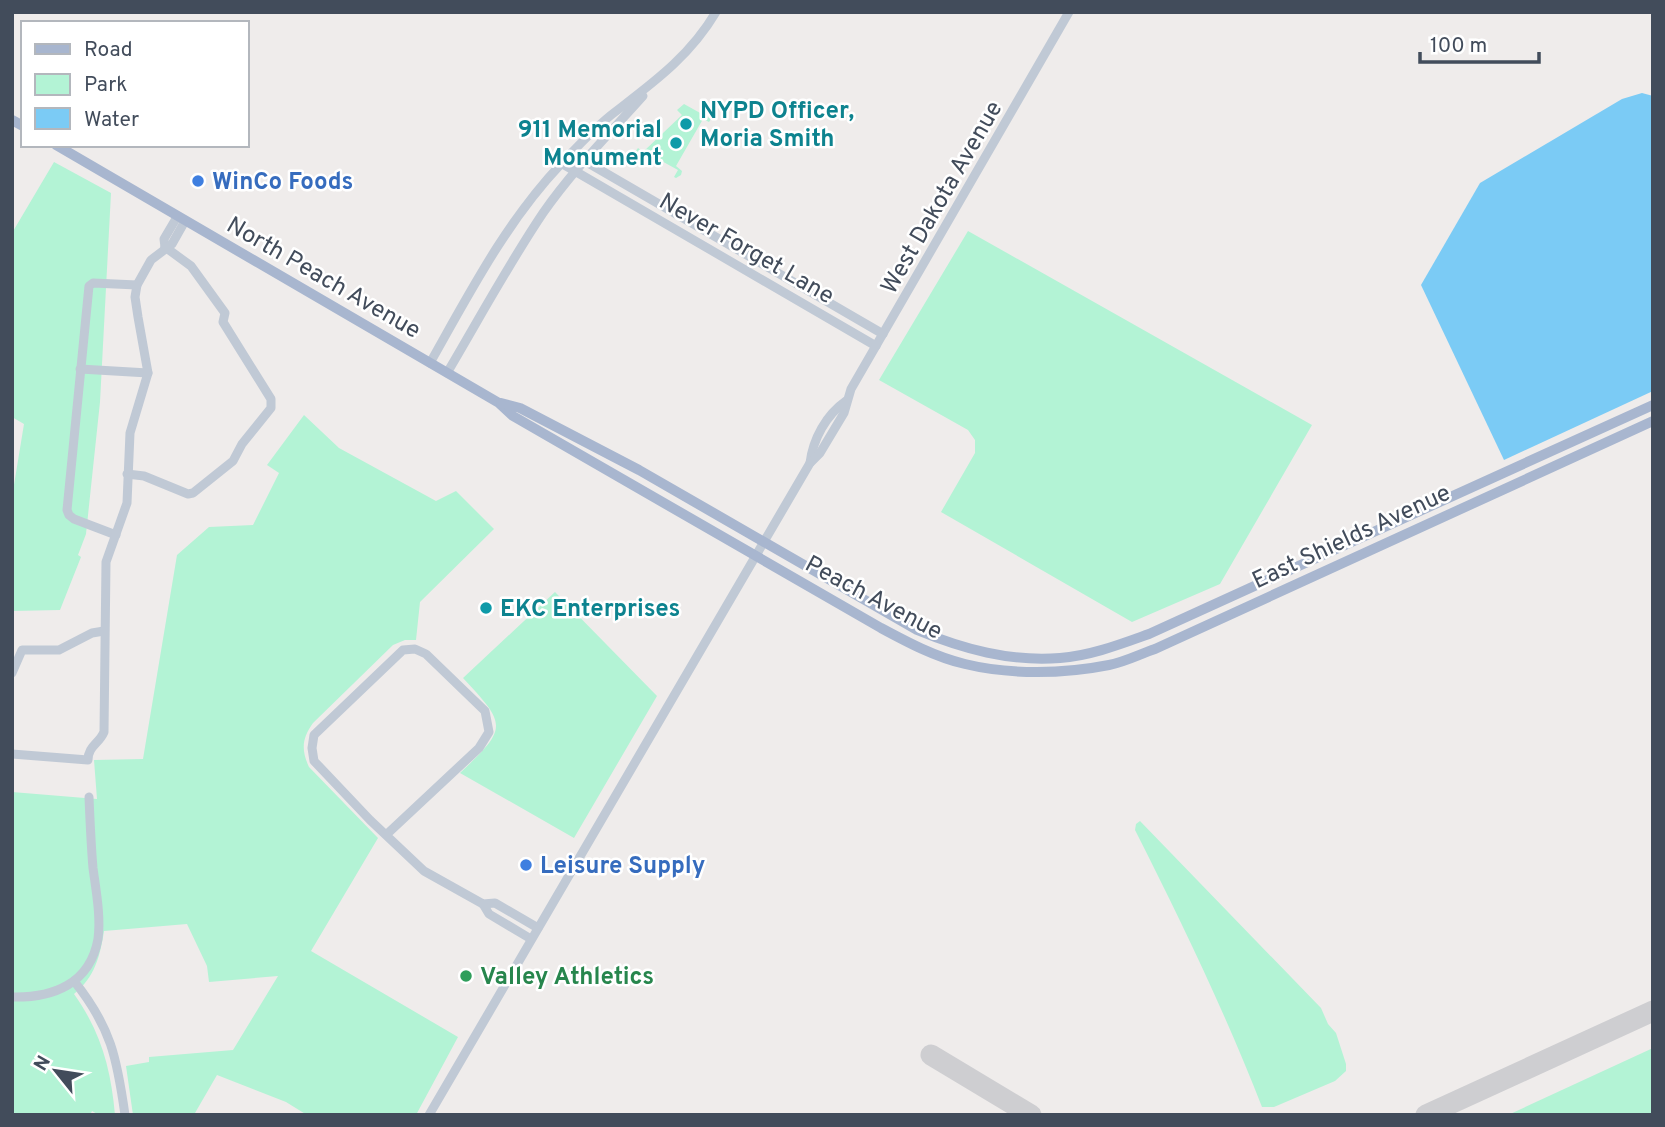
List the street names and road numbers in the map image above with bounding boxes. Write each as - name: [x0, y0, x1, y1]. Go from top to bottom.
- street label: West Dakota Avenue: [875, 96, 1010, 300]
- street label: Never Forget Lane: [653, 187, 839, 312]
- street label: North Peach Avenue: [221, 211, 425, 347]
- street label: East Shields Avenue: [1248, 479, 1456, 597]
- street label: Peach Avenue: [799, 550, 947, 648]

